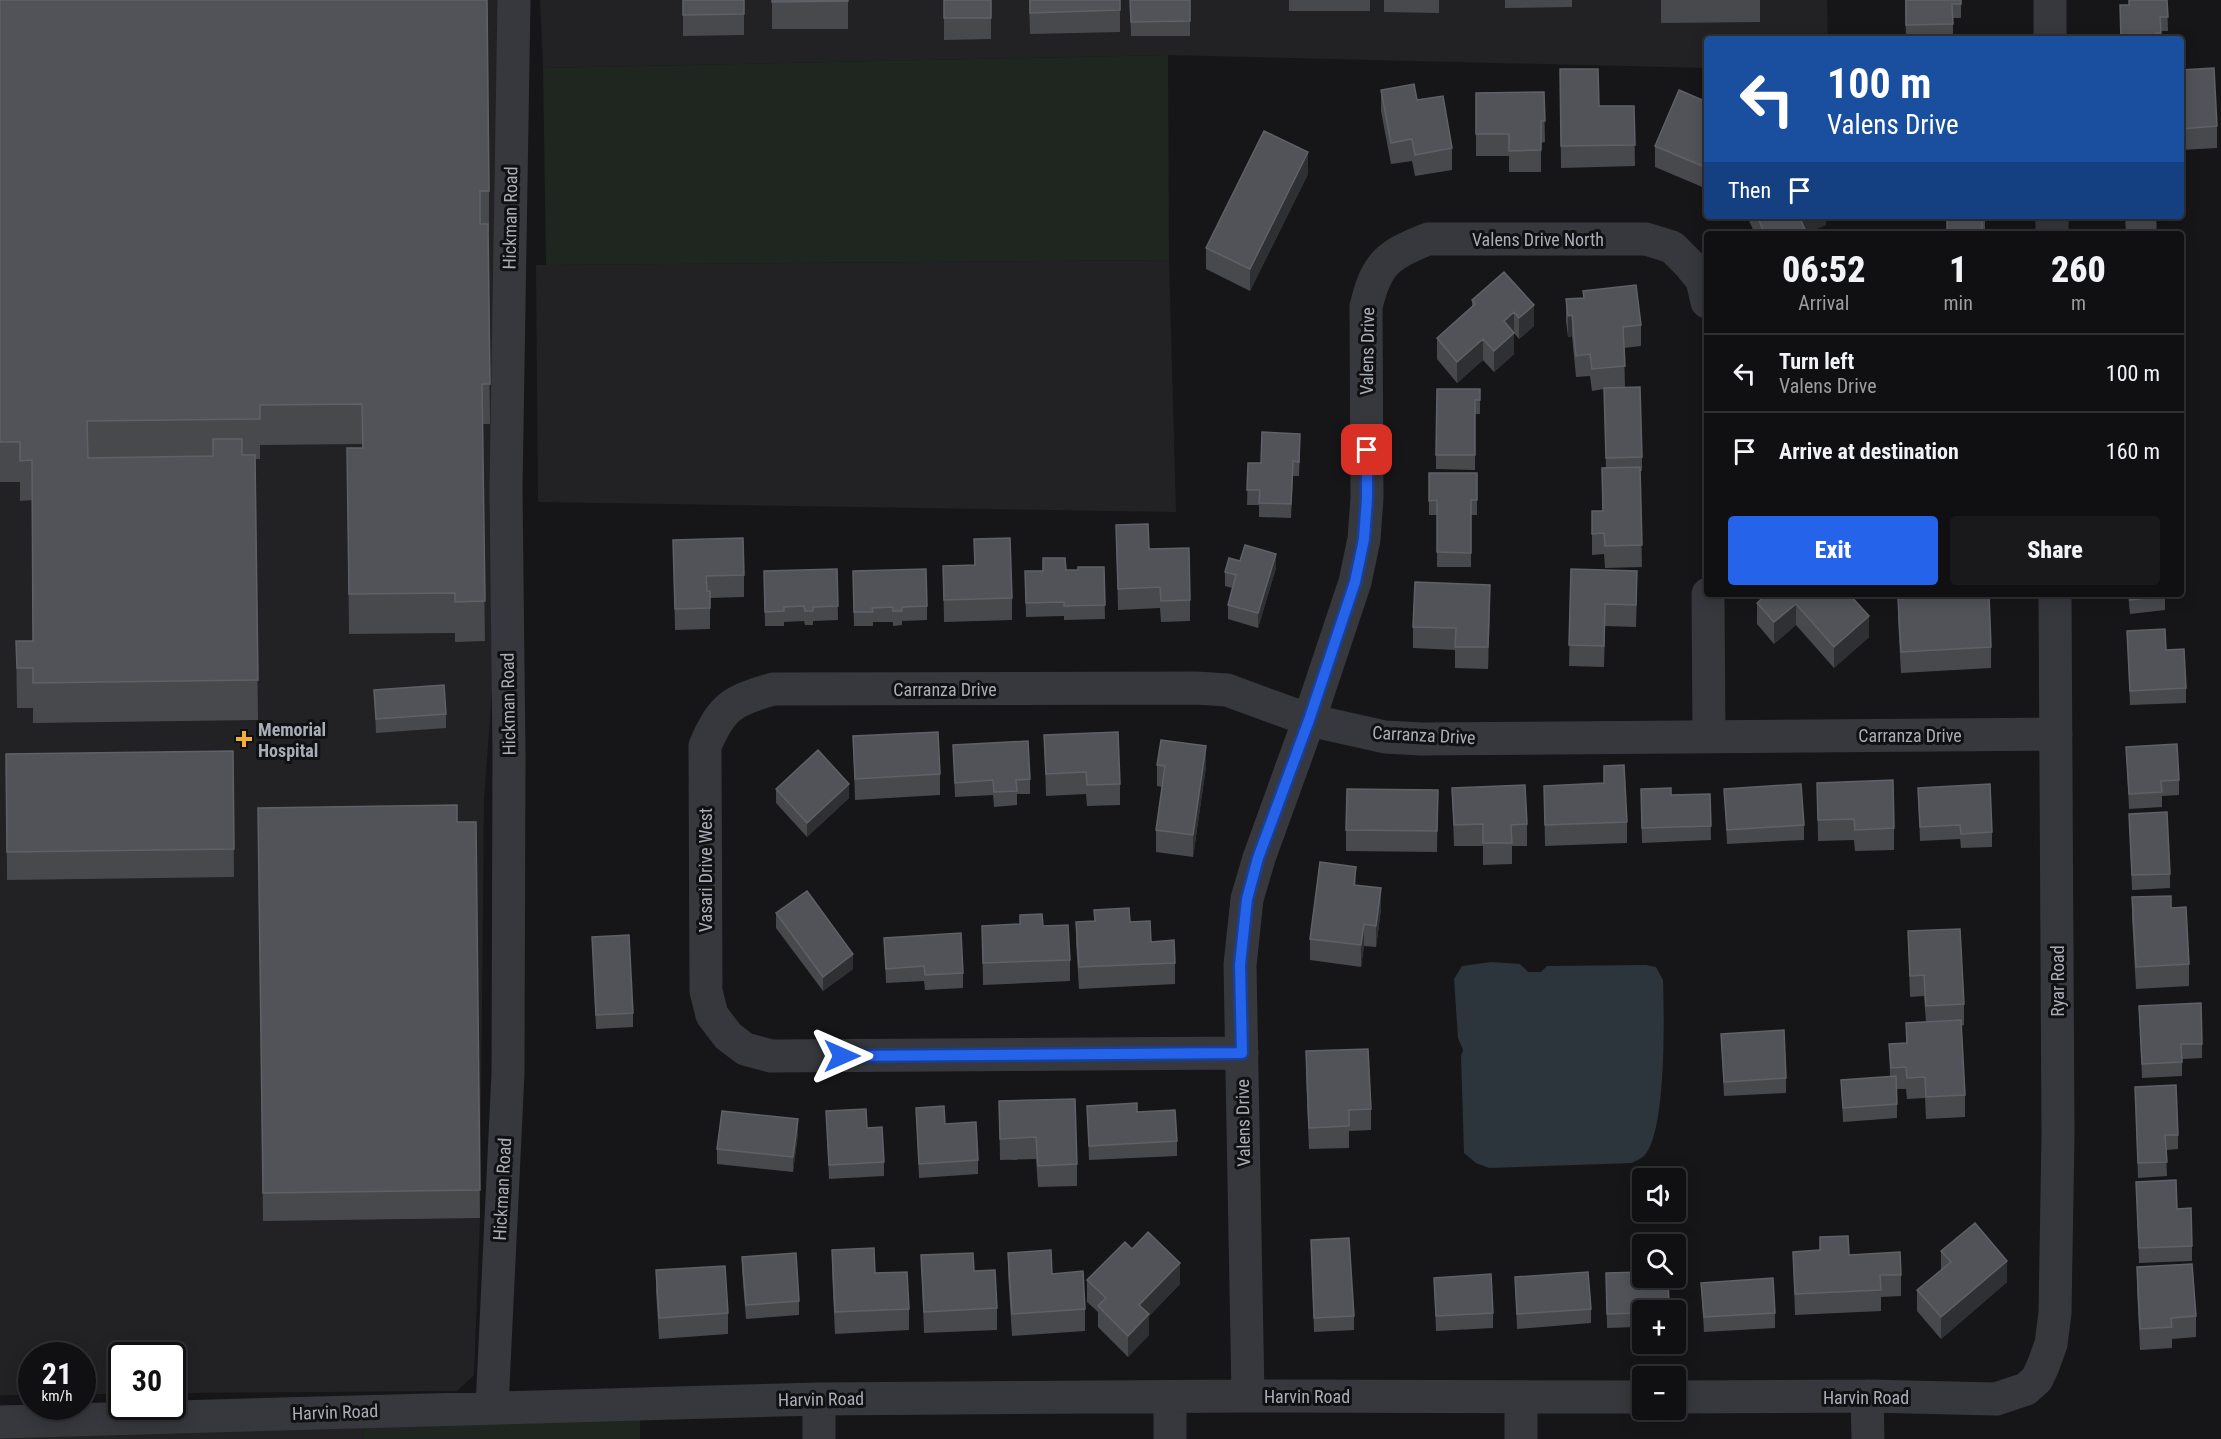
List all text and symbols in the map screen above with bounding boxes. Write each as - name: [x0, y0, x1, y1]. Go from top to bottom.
- text: 100 m: [1827, 59, 1932, 108]
- icon: left: [1728, 60, 1806, 138]
- text: Valens Drive: [1827, 109, 1959, 141]
- street label: Hickman Road: [499, 166, 521, 270]
- icon: arrive: [1783, 174, 1816, 207]
- text: Then: [1728, 178, 1771, 203]
- street label: Valens Drive North: [1472, 229, 1604, 250]
- text: 06:52: [1782, 249, 1865, 291]
- text: 1: [1949, 249, 1967, 291]
- text: 260: [2051, 249, 2106, 291]
- text: Arrival: [1798, 291, 1849, 315]
- text: min: [1944, 291, 1973, 315]
- text: m: [2071, 291, 2086, 315]
- street label: Valens Drive: [1356, 307, 1378, 395]
- text: Turn left: [1779, 349, 1854, 374]
- icon: left: [1728, 357, 1761, 390]
- text: 100 m: [2106, 361, 2160, 386]
- text: Valens Drive: [1779, 374, 1877, 398]
- pin: [1341, 424, 1392, 475]
- icon: arrive: [1350, 433, 1383, 466]
- icon: arrive: [1728, 435, 1761, 468]
- text: Arrive at destination: [1779, 439, 1959, 464]
- text: 160 m: [2106, 439, 2160, 464]
- button: Exit: [1728, 516, 1938, 585]
- button: Share: [1950, 516, 2160, 585]
- street label: Hickman Road: [497, 652, 519, 756]
- street label: Carranza Drive: [893, 679, 997, 700]
- place label: Memorial Hospital: [258, 719, 326, 761]
- street label: Carranza Drive: [1372, 722, 1476, 748]
- street label: Carranza Drive: [1858, 725, 1962, 746]
- marker: Memorial Hospital: [235, 730, 253, 748]
- street label: Vasari Drive West: [695, 808, 716, 932]
- street label: Ryar Road: [2047, 945, 2068, 1017]
- position arrow: [810, 1024, 874, 1088]
- street label: Valens Drive: [1232, 1079, 1254, 1167]
- street label: Hickman Road: [489, 1137, 515, 1241]
- map controls: [1632, 1168, 1686, 1420]
- button: sound: [1632, 1168, 1686, 1222]
- button: search: [1632, 1234, 1686, 1288]
- button: +: [1632, 1300, 1686, 1354]
- speed limit sign: 30: [108, 1342, 186, 1420]
- text: 21: [42, 1356, 72, 1391]
- button: −: [1632, 1366, 1686, 1420]
- street label: Harvin Road: [1264, 1386, 1350, 1407]
- text: km/h: [42, 1387, 72, 1405]
- street label: Harvin Road: [1823, 1387, 1909, 1408]
- street label: Harvin Road: [778, 1388, 864, 1410]
- street label: Harvin Road: [292, 1400, 378, 1424]

